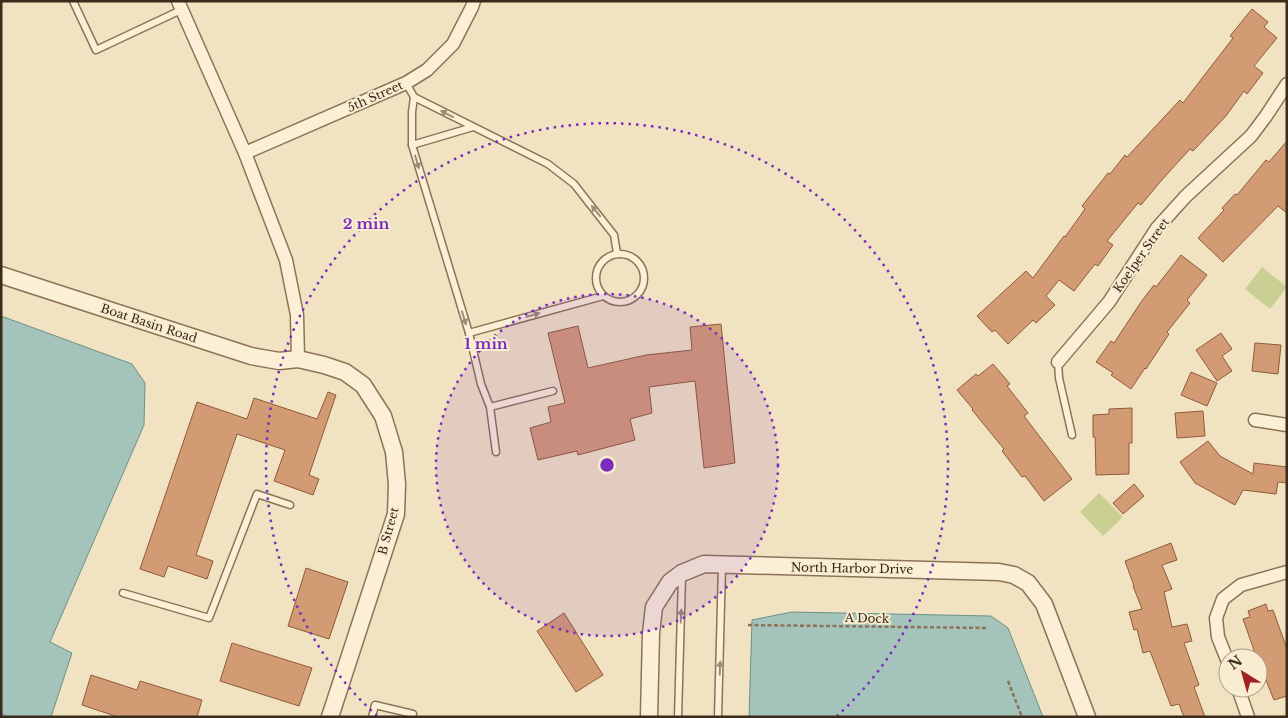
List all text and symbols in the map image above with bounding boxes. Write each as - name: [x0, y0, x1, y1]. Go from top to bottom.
- street label: 5th Street: [345, 77, 405, 115]
- one-way arrow: [440, 110, 455, 118]
- one-way arrow: [414, 155, 422, 170]
- one-way arrow: [590, 205, 601, 218]
- text: 2 min: [343, 214, 389, 233]
- street label: Koelper Street: [1110, 214, 1173, 295]
- street label: Boat Basin Road: [99, 300, 199, 346]
- one-way arrow: [461, 311, 469, 326]
- one-way arrow: [525, 311, 540, 319]
- text: 1 min: [464, 334, 508, 353]
- centre of rings: [598, 456, 616, 474]
- street label: B Street: [374, 505, 402, 556]
- street label: North Harbor Drive: [791, 559, 914, 577]
- one-way arrow: [677, 607, 685, 623]
- street label: A Dock: [844, 610, 890, 626]
- north arrow: [1218, 648, 1268, 698]
- text: N: [1225, 651, 1246, 674]
- one-way arrow: [716, 660, 724, 676]

